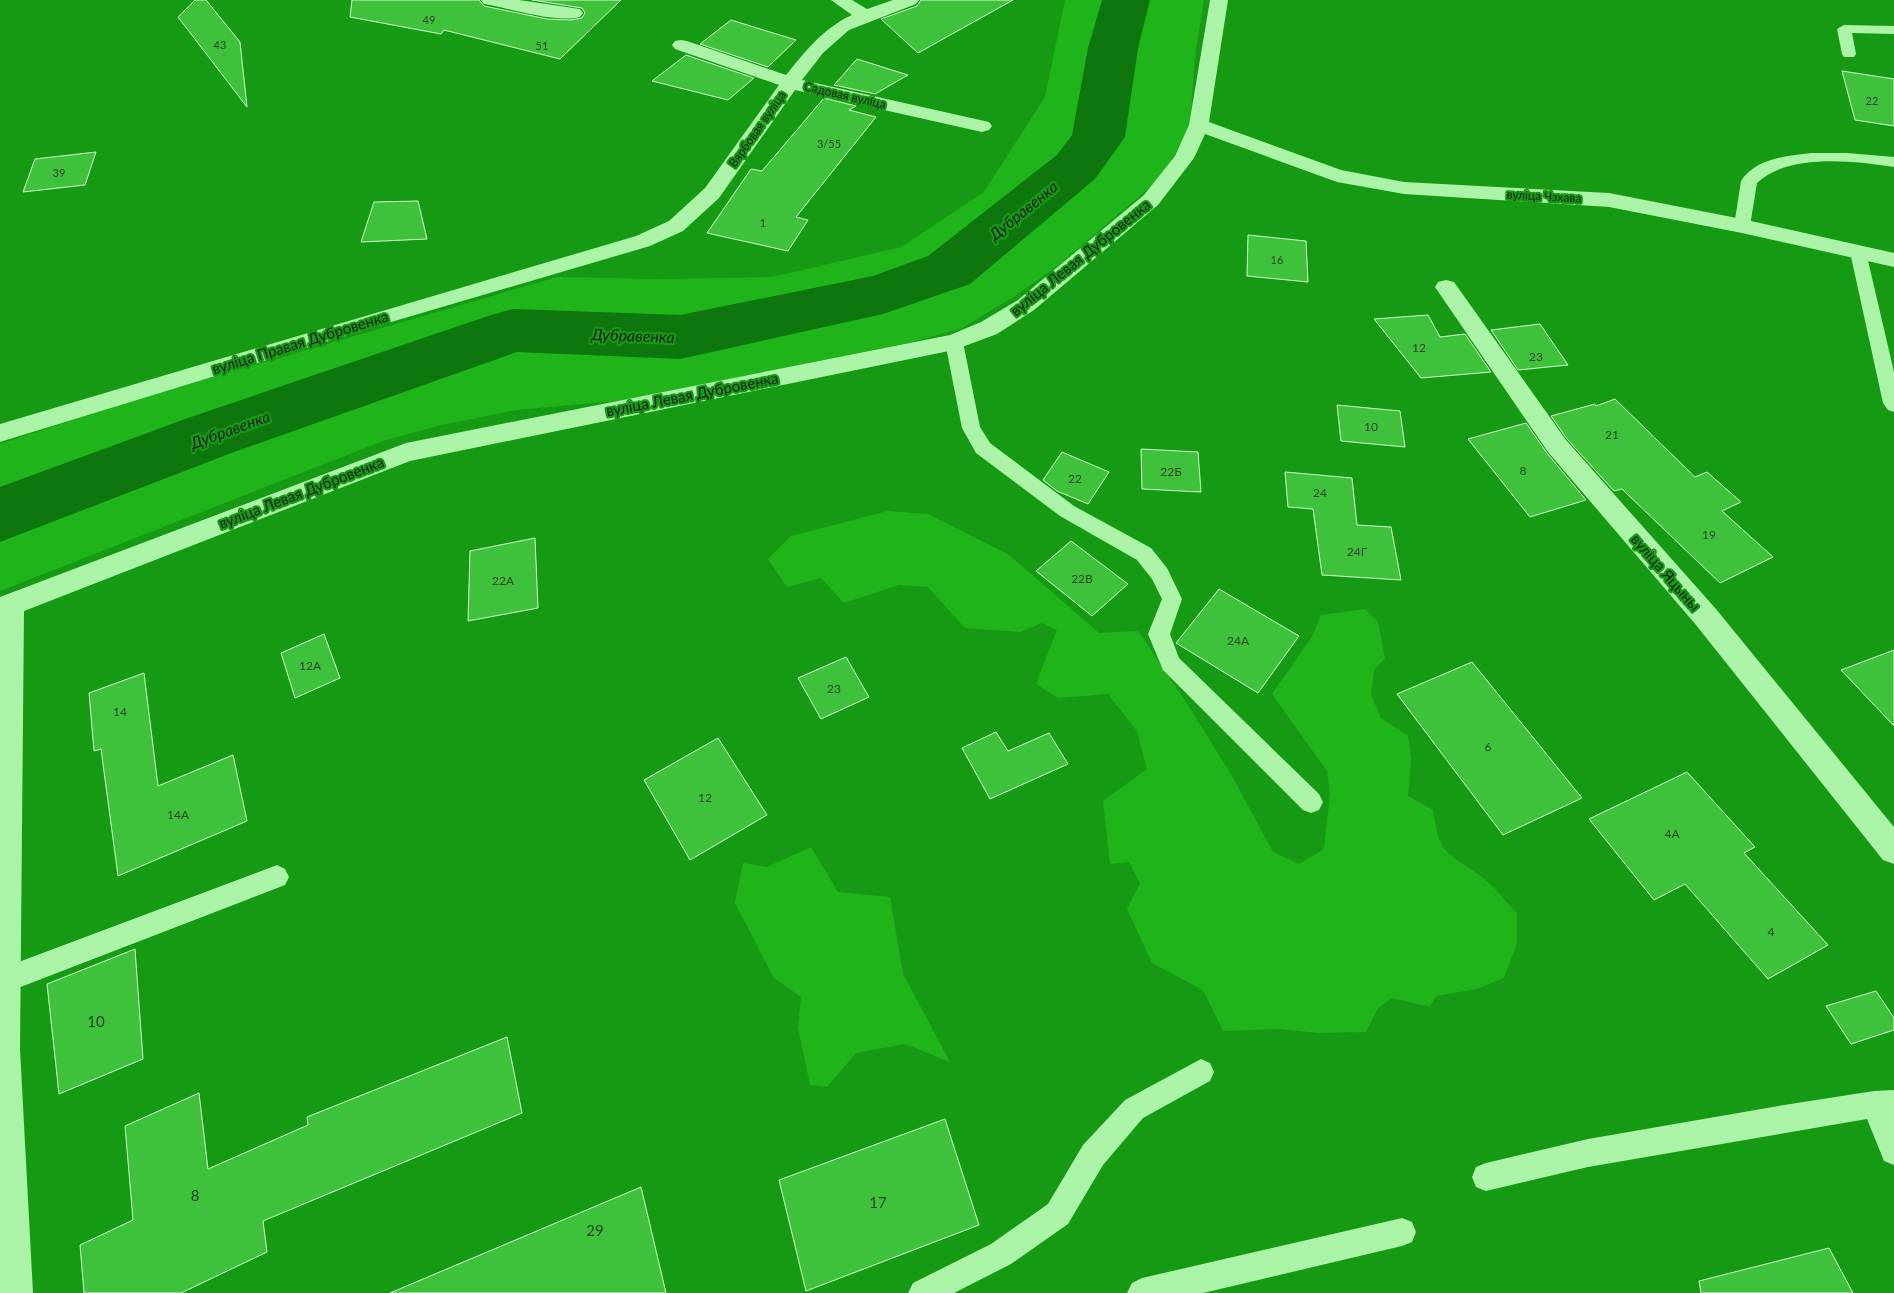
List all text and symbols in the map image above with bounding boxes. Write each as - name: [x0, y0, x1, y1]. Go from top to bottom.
- house number: 49: [423, 13, 435, 26]
- house number: 43: [214, 38, 226, 51]
- house number: 51: [536, 39, 548, 52]
- street label: Садовая вуліца: [803, 78, 887, 112]
- street label: Вярбовая вуліца: [725, 88, 789, 170]
- house number: 22: [1866, 94, 1878, 107]
- house number: 3/55: [817, 137, 841, 150]
- house number: 39: [53, 166, 65, 179]
- water label: Дубравенка: [984, 176, 1061, 244]
- street label: вуліца Чэхава: [1506, 187, 1582, 205]
- street label: вуліца Левая Дубровенка: [1006, 195, 1154, 319]
- house number: 1: [760, 216, 766, 229]
- house number: 16: [1271, 253, 1283, 266]
- street label: вуліца Правая Дубровенка: [210, 307, 390, 377]
- water label: Дубравенка: [590, 324, 675, 346]
- house number: 12: [1412, 340, 1426, 355]
- house number: 23: [1529, 349, 1543, 364]
- street label: вуліца Левая Дубровенка: [604, 368, 780, 420]
- water label: Дубравенка: [187, 406, 272, 453]
- house number: 10: [1364, 419, 1378, 434]
- house number: 21: [1605, 427, 1619, 442]
- street label: вуліца Левая Дубровенка: [216, 452, 386, 532]
- house number: 8: [1520, 463, 1527, 478]
- house number: 22Б: [1160, 464, 1182, 479]
- house number: 22: [1068, 471, 1082, 486]
- house number: 24: [1313, 485, 1327, 500]
- house number: 19: [1702, 527, 1716, 542]
- street label: вуліца Яцыны: [1628, 530, 1704, 614]
- house number: 24Г: [1347, 544, 1368, 559]
- house number: 22В: [1071, 571, 1093, 586]
- house number: 22А: [492, 573, 515, 588]
- house number: 24А: [1227, 633, 1250, 648]
- house number: 12А: [299, 658, 322, 673]
- house number: 23: [827, 681, 841, 696]
- house number: 14: [113, 704, 127, 719]
- house number: 6: [1485, 739, 1492, 754]
- house number: 12: [698, 790, 712, 805]
- house number: 14А: [167, 807, 190, 822]
- house number: 4А: [1664, 826, 1680, 841]
- house number: 4: [1768, 924, 1775, 939]
- house number: 10: [87, 1012, 105, 1030]
- house number: 8: [191, 1186, 199, 1204]
- house number: 17: [869, 1193, 887, 1211]
- house number: 29: [586, 1221, 604, 1239]

